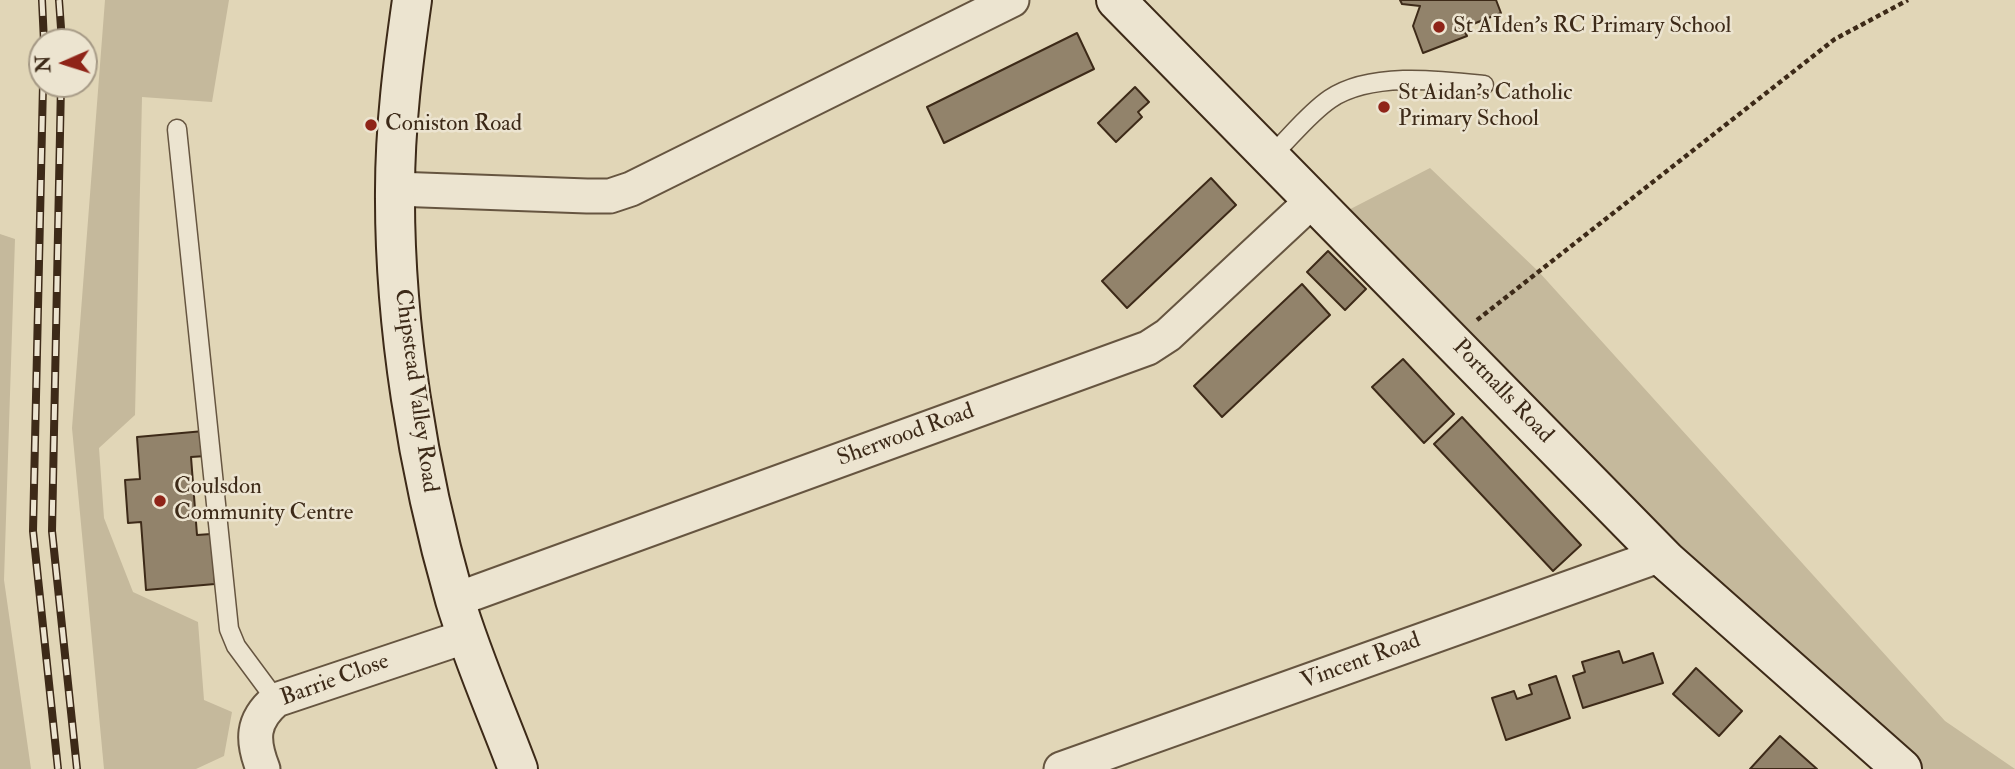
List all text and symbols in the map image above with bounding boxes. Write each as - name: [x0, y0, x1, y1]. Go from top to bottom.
- place label: St AIden's RC Primary School: [1453, 13, 1731, 41]
- marker: St AIden's RC Primary School: [1431, 19, 1447, 35]
- north arrow: [28, 28, 98, 98]
- text: N: [32, 55, 56, 73]
- place label: St Aidan's Catholic Primary School: [1398, 80, 1572, 134]
- marker: St Aidan's Catholic Primary School: [1376, 99, 1392, 115]
- place label: Coniston Road: [385, 111, 522, 139]
- marker: Coniston Road: [363, 117, 379, 133]
- street label: Chipstead Valley Road: [387, 287, 443, 495]
- street label: Portnalls Road: [1446, 334, 1558, 450]
- street label: Sherwood Road: [834, 398, 978, 474]
- place label: Coulsdon Community Centre: [174, 474, 353, 528]
- marker: Coulsdon Community Centre: [152, 493, 168, 509]
- street label: Vincent Road: [1298, 628, 1424, 696]
- street label: Barrie Close: [277, 649, 393, 713]

